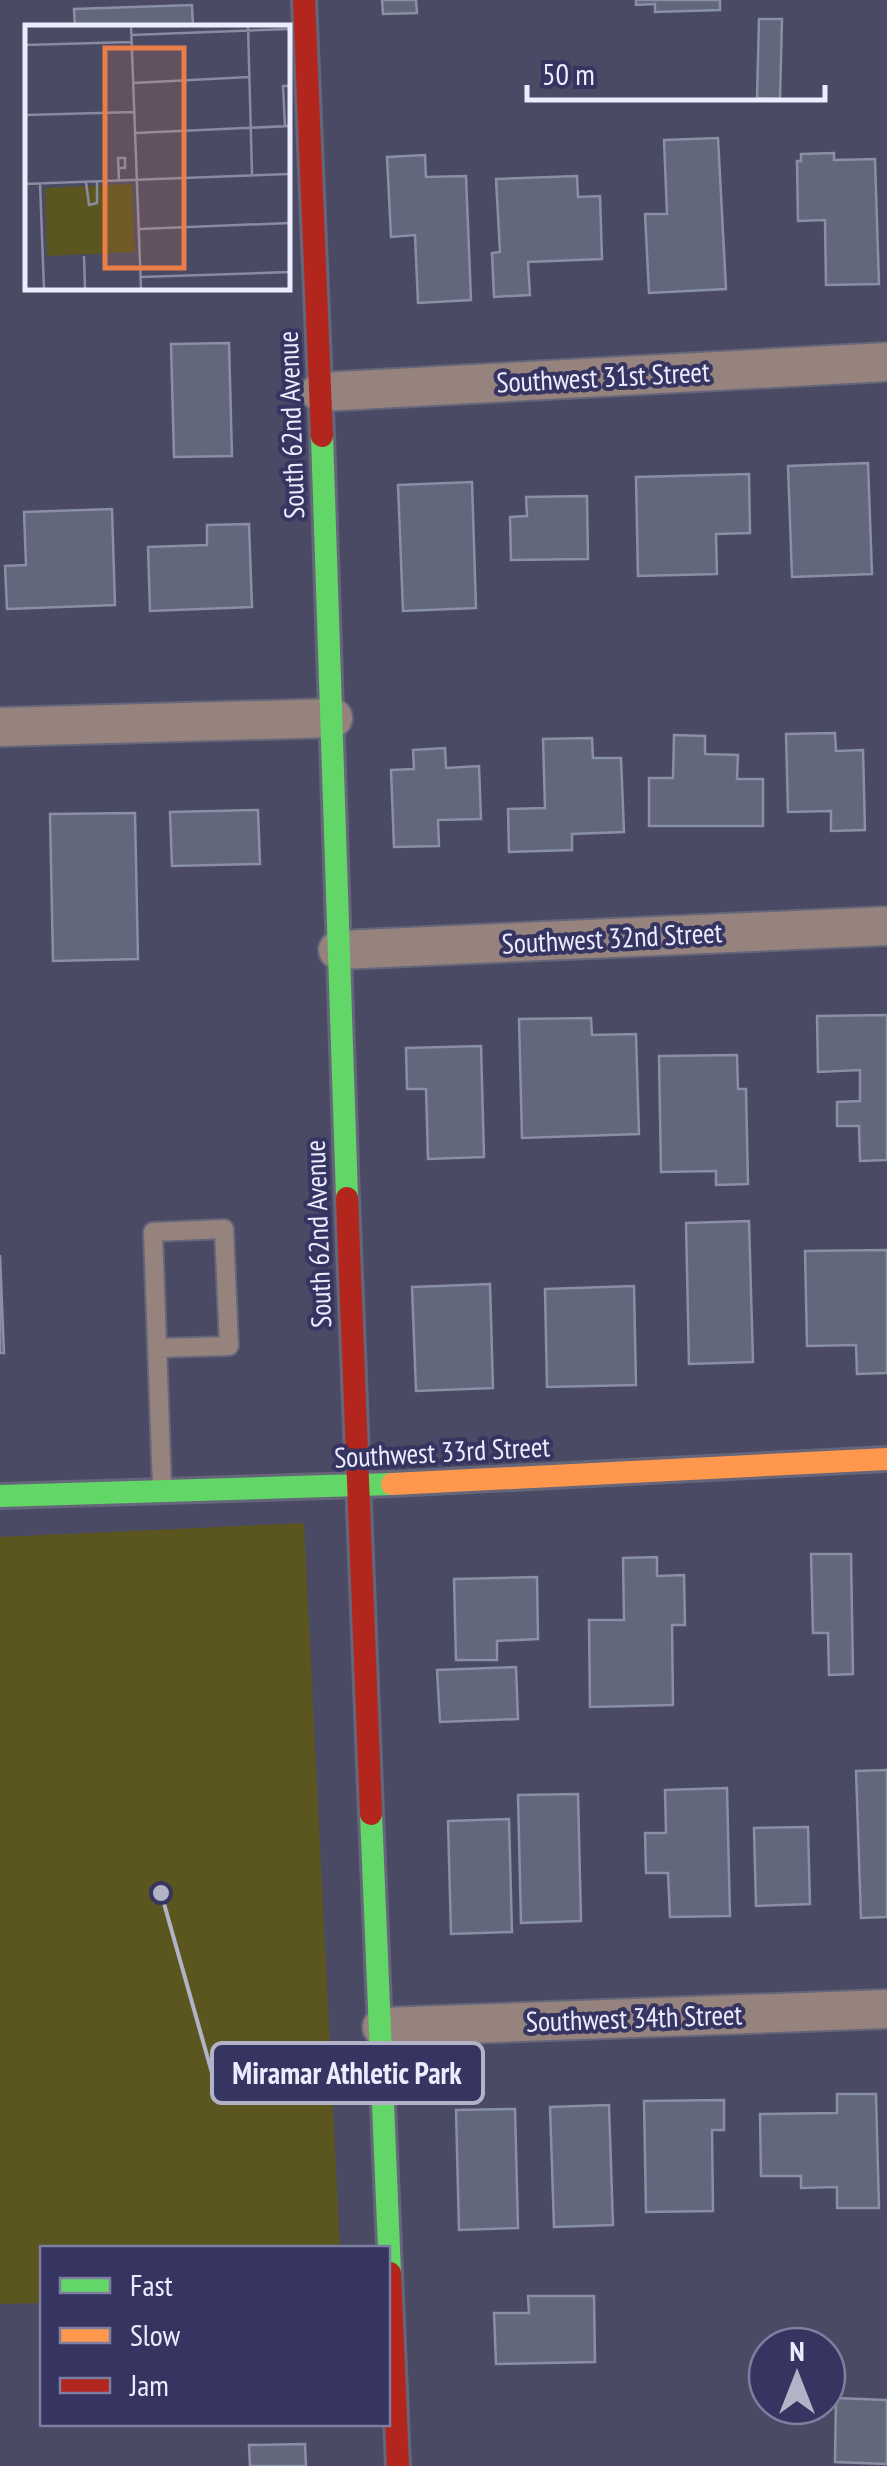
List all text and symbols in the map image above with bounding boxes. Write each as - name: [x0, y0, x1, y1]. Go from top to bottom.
- inset map: [25, 25, 290, 290]
- scale bar: [527, 40, 824, 102]
- text: 50 m: [542, 54, 595, 93]
- street label: South 62nd Avenue: [269, 331, 312, 520]
- street label: Southwest 31st Street: [495, 352, 711, 401]
- street label: Southwest 32nd Street: [501, 913, 723, 962]
- street label: South 62nd Avenue: [296, 1140, 339, 1329]
- street label: Southwest 33rd Street: [333, 1427, 551, 1476]
- street label: Southwest 34th Street: [525, 1995, 743, 2040]
- callout: Miramar Athletic Park: [212, 2043, 483, 2103]
- text: Miramar Athletic Park: [232, 2053, 462, 2092]
- legend: [40, 2246, 390, 2426]
- text: Fast: [130, 2265, 174, 2304]
- text: Slow: [130, 2315, 181, 2354]
- north arrow: [747, 2326, 847, 2426]
- text: N: [789, 2332, 805, 2369]
- text: Jam: [129, 2365, 169, 2404]

